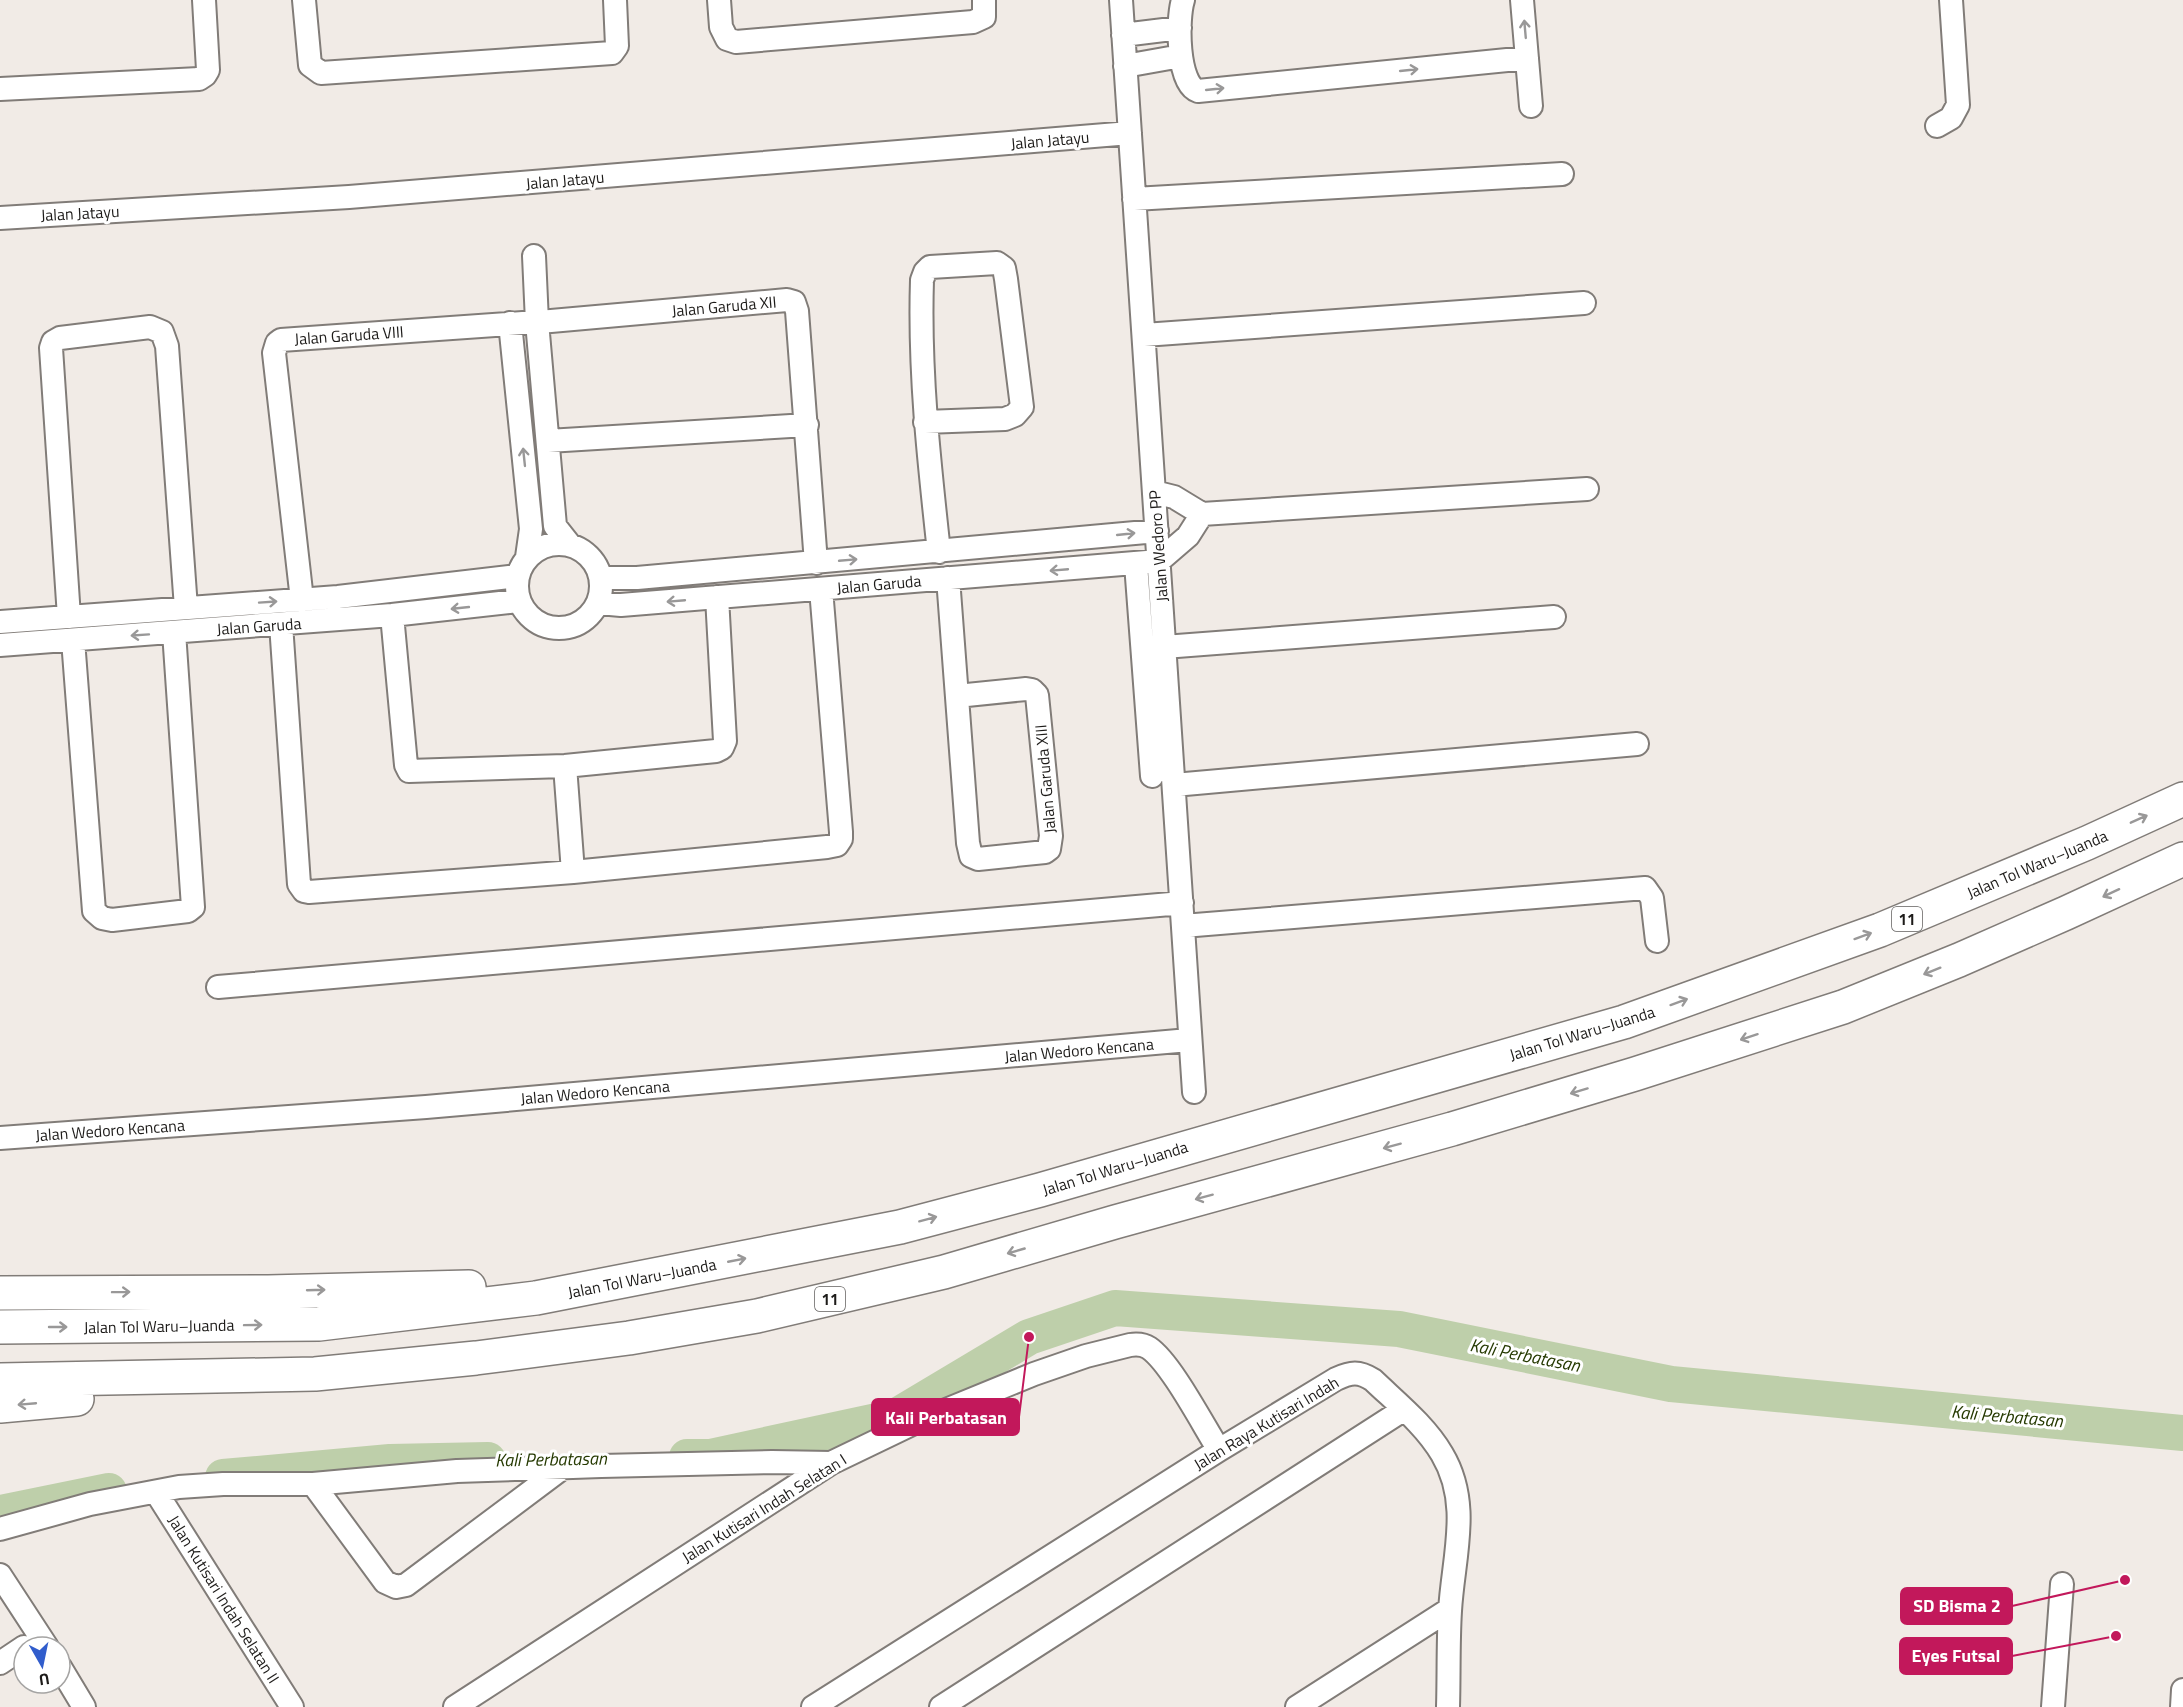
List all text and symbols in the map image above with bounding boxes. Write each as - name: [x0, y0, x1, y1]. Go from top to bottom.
- one-way arrow: [1519, 20, 1530, 40]
- one-way arrow: [1399, 64, 1418, 75]
- one-way arrow: [1204, 84, 1224, 95]
- street label: Jalan Jatayu: [1010, 125, 1090, 155]
- street label: Jalan Jatayu: [525, 165, 605, 195]
- street label: Jalan Jatayu: [40, 199, 120, 227]
- street label: Jalan Garuda XII: [671, 289, 777, 323]
- street label: Jalan Garuda VIII: [294, 319, 404, 351]
- one-way arrow: [518, 448, 529, 468]
- street label: Jalan Wedoro PP: [1142, 489, 1174, 603]
- one-way arrow: [1115, 528, 1135, 539]
- one-way arrow: [837, 554, 857, 565]
- one-way arrow: [1049, 564, 1069, 575]
- street label: Jalan Garuda: [836, 568, 922, 600]
- one-way arrow: [666, 595, 686, 606]
- one-way arrow: [257, 596, 277, 607]
- one-way arrow: [451, 603, 471, 614]
- street label: Jalan Garuda: [216, 611, 302, 641]
- one-way arrow: [131, 629, 151, 640]
- street label: Jalan Garuda XIII: [1028, 724, 1062, 834]
- one-way arrow: [2130, 813, 2148, 825]
- street label: Jalan Tol Waru–Juanda: [1963, 823, 2111, 905]
- one-way arrow: [2103, 887, 2121, 899]
- road number: 11: [1892, 907, 1922, 931]
- one-way arrow: [1853, 930, 1872, 941]
- one-way arrow: [1924, 966, 1942, 977]
- one-way arrow: [1669, 995, 1688, 1006]
- street label: Jalan Tol Waru–Juanda: [1506, 999, 1658, 1067]
- street label: Jalan Wedoro Kencana: [1003, 1032, 1155, 1068]
- one-way arrow: [1740, 1032, 1759, 1043]
- street label: Jalan Wedoro Kencana: [519, 1074, 671, 1110]
- one-way arrow: [1570, 1086, 1589, 1097]
- street label: Jalan Wedoro Kencana: [34, 1113, 186, 1147]
- street label: Jalan Tol Waru–Juanda: [1039, 1134, 1191, 1202]
- one-way arrow: [1383, 1140, 1402, 1152]
- one-way arrow: [1195, 1192, 1214, 1203]
- one-way arrow: [918, 1213, 937, 1225]
- one-way arrow: [1007, 1246, 1026, 1257]
- street label: Jalan Tol Waru–Juanda: [566, 1252, 718, 1304]
- one-way arrow: [727, 1254, 747, 1265]
- one-way arrow: [306, 1284, 326, 1296]
- one-way arrow: [111, 1286, 131, 1298]
- road number: 11: [815, 1287, 845, 1311]
- street label: Jalan Tol Waru–Juanda: [83, 1313, 235, 1339]
- one-way arrow: [243, 1319, 263, 1331]
- one-way arrow: [48, 1321, 68, 1333]
- water label: Kali Perbatasan: [1468, 1331, 1583, 1379]
- street label: Jalan Raya Kutisari Indah: [1189, 1370, 1343, 1476]
- water label: Kali Perbatasan: [1950, 1398, 2065, 1434]
- one-way arrow: [18, 1399, 37, 1410]
- callout: Kali Perbatasan: [872, 1399, 1019, 1435]
- text: Kali Perbatasan: [885, 1404, 1007, 1431]
- water label: Kali Perbatasan: [495, 1445, 608, 1473]
- street label: Jalan Kutisari Indah Selatan I: [677, 1447, 851, 1569]
- street label: Jalan Kutisari Indah Selatan II: [162, 1510, 286, 1688]
- callout: SD Bisma 2: [1901, 1588, 2012, 1624]
- text: SD Bisma 2: [1913, 1592, 2001, 1619]
- north arrow: [12, 1635, 72, 1695]
- callout: Eyes Futsal: [1900, 1638, 2012, 1674]
- text: Eyes Futsal: [1912, 1642, 2000, 1669]
- text: U: [37, 1667, 51, 1692]

